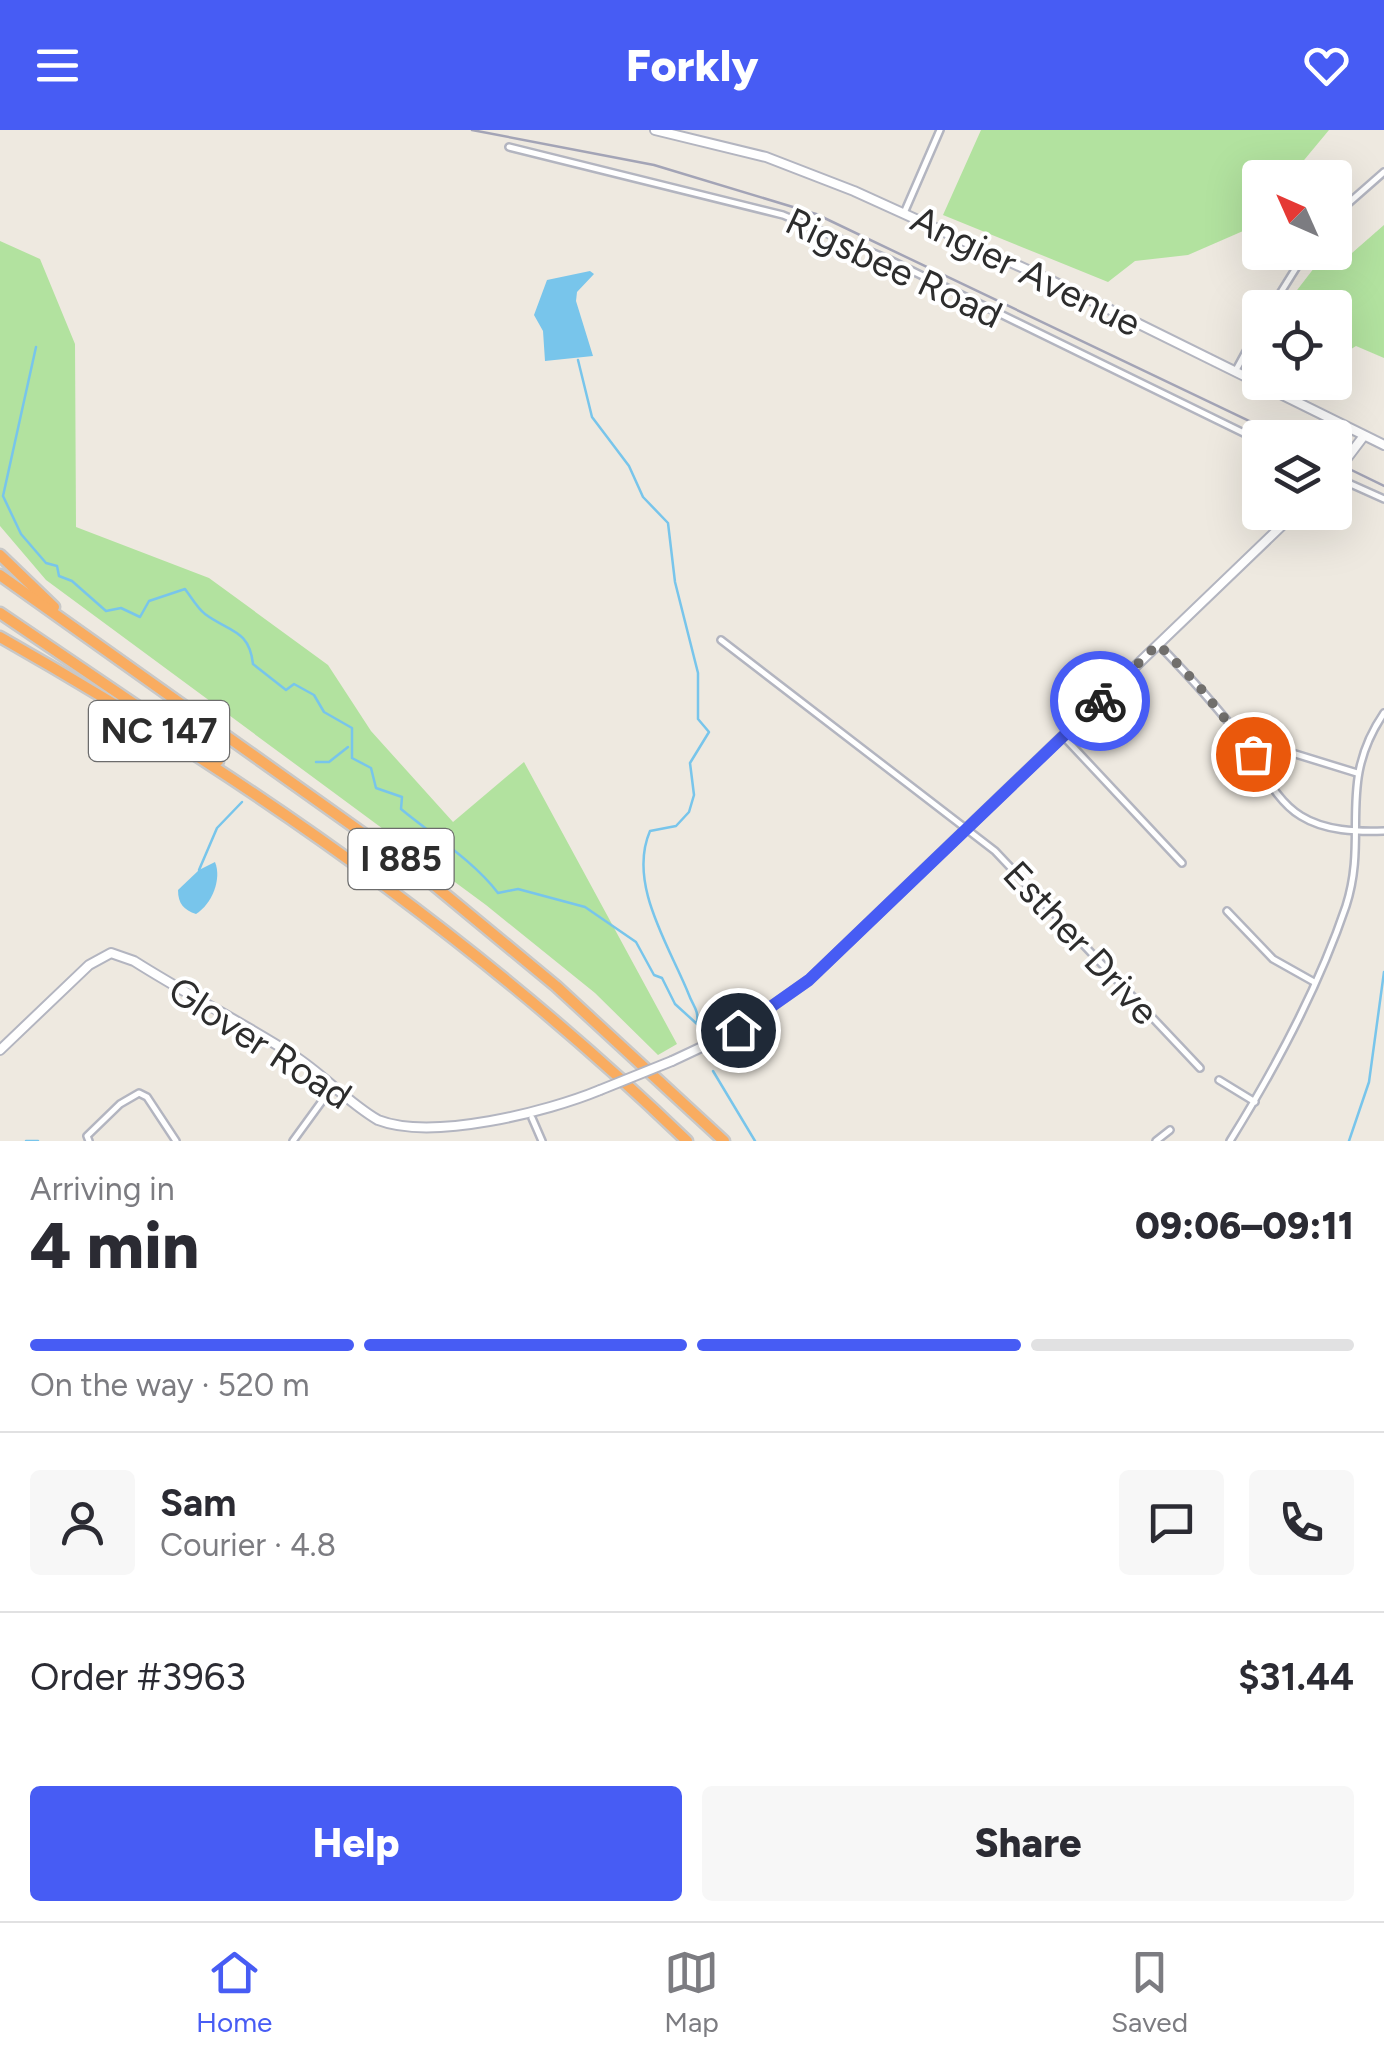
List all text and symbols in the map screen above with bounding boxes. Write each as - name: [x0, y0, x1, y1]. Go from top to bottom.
- icon: menu: [30, 38, 85, 93]
- text: Forkly: [626, 38, 758, 92]
- icon: heart: [1299, 38, 1354, 93]
- north arrow: [1242, 160, 1352, 270]
- map controls: [1242, 160, 1352, 530]
- street label: Angier Avenue: [904, 196, 1148, 346]
- street label: Rigsbee Road: [779, 198, 1009, 338]
- button: locate: [1242, 290, 1352, 400]
- button: layers: [1242, 420, 1352, 530]
- courier: [1050, 651, 1150, 751]
- icon: bike: [1073, 674, 1128, 729]
- road number: NC 147: [89, 701, 229, 761]
- pin: [1211, 712, 1296, 797]
- icon: bag: [1226, 727, 1281, 782]
- road number: I 885: [348, 829, 454, 889]
- street label: Esther Drive: [994, 852, 1168, 1034]
- street label: Glover Road: [160, 967, 360, 1119]
- pin: [696, 988, 781, 1073]
- icon: home: [711, 1003, 766, 1058]
- text: Arriving in: [30, 1170, 175, 1208]
- text: 09:06–09:11: [1135, 1203, 1354, 1249]
- text: 4 min: [30, 1206, 199, 1284]
- text: On the way · 520 m: [30, 1366, 309, 1404]
- button: person: [30, 1470, 135, 1575]
- button: chat: [1119, 1470, 1224, 1575]
- button: phone: [1249, 1470, 1354, 1575]
- text: Sam: [160, 1480, 236, 1526]
- text: Courier · 4.8: [160, 1526, 336, 1564]
- text: Order #3963: [30, 1654, 246, 1700]
- text: $31.44: [1238, 1654, 1354, 1700]
- button: Help: [30, 1786, 682, 1901]
- button: Share: [702, 1786, 1354, 1901]
- tab: Home: [196, 1945, 272, 2039]
- tab: Map: [664, 1945, 719, 2039]
- tab: Saved: [1111, 1945, 1188, 2039]

